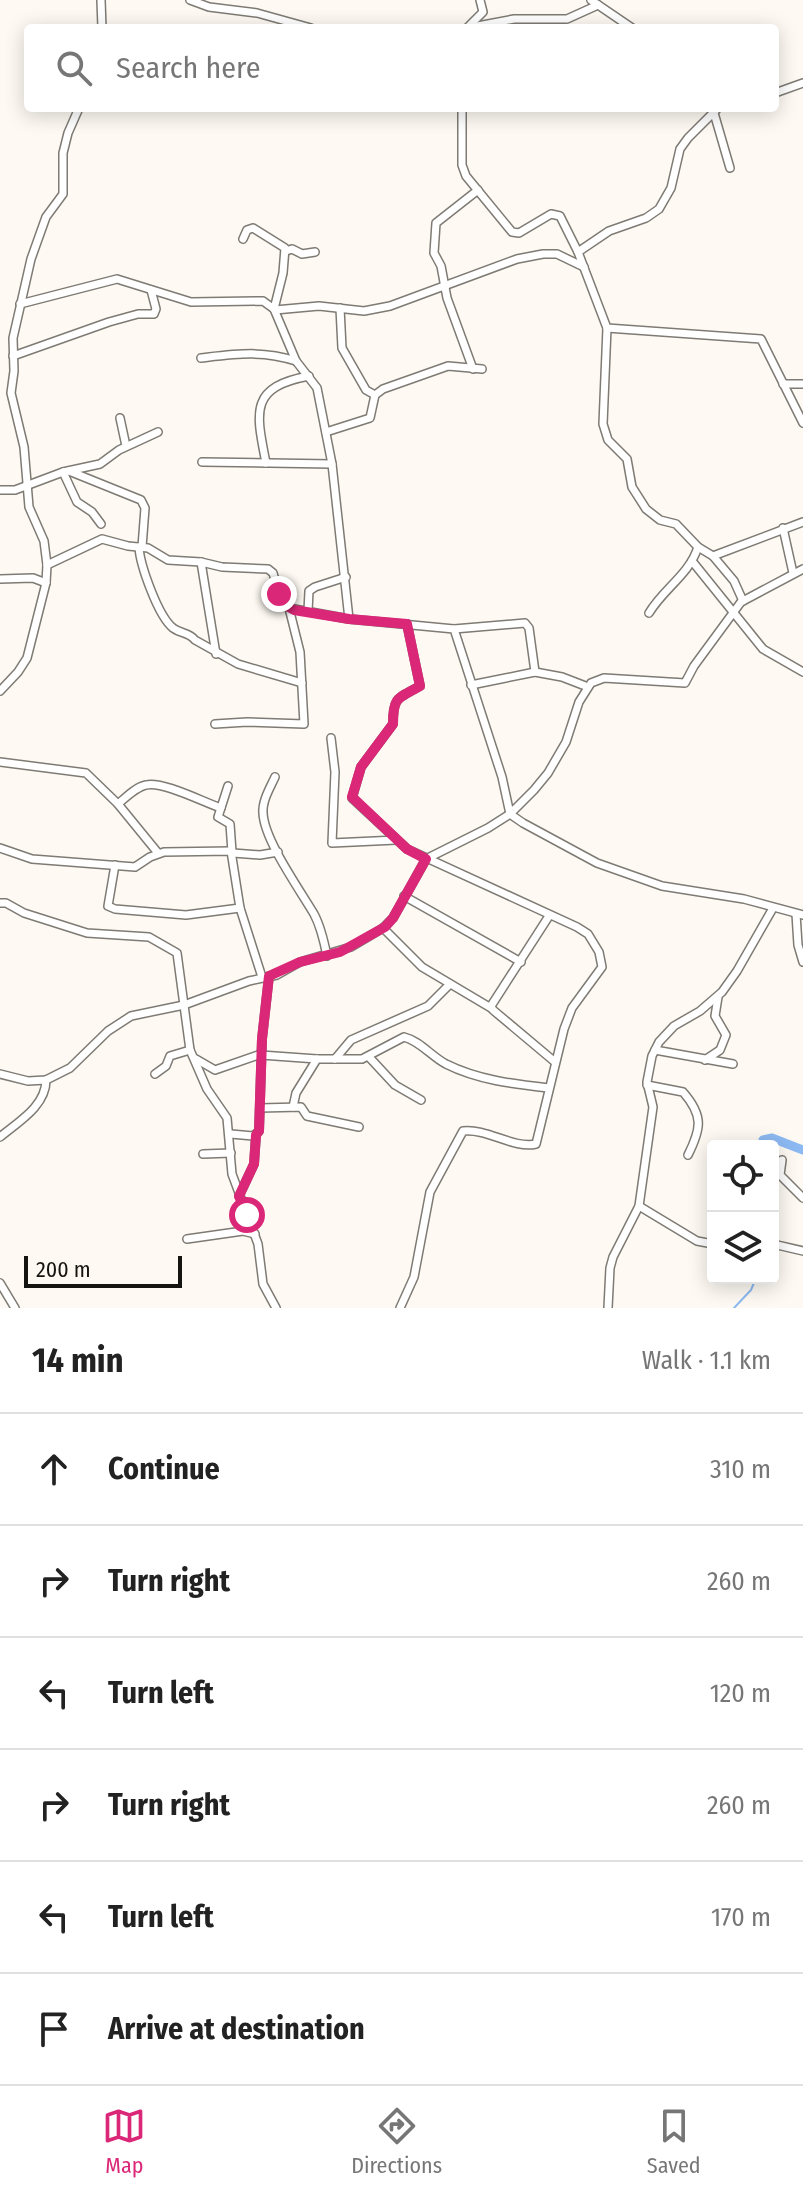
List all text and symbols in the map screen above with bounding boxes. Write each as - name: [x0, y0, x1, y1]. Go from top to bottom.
- search box: [24, 24, 779, 112]
- icon: search: [52, 46, 96, 90]
- text: Search here: [116, 50, 261, 86]
- route end: [261, 576, 297, 612]
- map controls: [707, 1140, 779, 1284]
- button: locate: [707, 1140, 779, 1212]
- route start: [229, 1197, 265, 1233]
- button: layers: [707, 1212, 779, 1284]
- scale bar: [24, 1252, 182, 1288]
- text: 200 m: [36, 1256, 91, 1283]
- text: 14 min: [32, 1340, 124, 1381]
- text: Walk · 1.1 km: [642, 1345, 771, 1376]
- icon: ahead: [32, 1447, 76, 1491]
- text: Continue: [108, 1451, 220, 1487]
- text: 310 m: [710, 1454, 771, 1485]
- icon: right: [32, 1559, 76, 1603]
- text: Turn right: [108, 1563, 230, 1599]
- text: 260 m: [707, 1566, 771, 1597]
- icon: left: [32, 1671, 76, 1715]
- text: Turn left: [108, 1675, 214, 1711]
- text: 120 m: [710, 1678, 771, 1709]
- icon: right: [32, 1783, 76, 1827]
- text: Turn right: [108, 1787, 230, 1823]
- text: 260 m: [707, 1790, 771, 1821]
- icon: left: [32, 1895, 76, 1939]
- text: Turn left: [108, 1899, 214, 1935]
- text: 170 m: [711, 1902, 771, 1933]
- icon: arrive: [32, 2007, 76, 2051]
- text: Arrive at destination: [108, 2011, 365, 2047]
- tab: Map: [102, 2104, 146, 2179]
- tab: Directions: [351, 2104, 442, 2179]
- tab: Saved: [647, 2104, 701, 2179]

